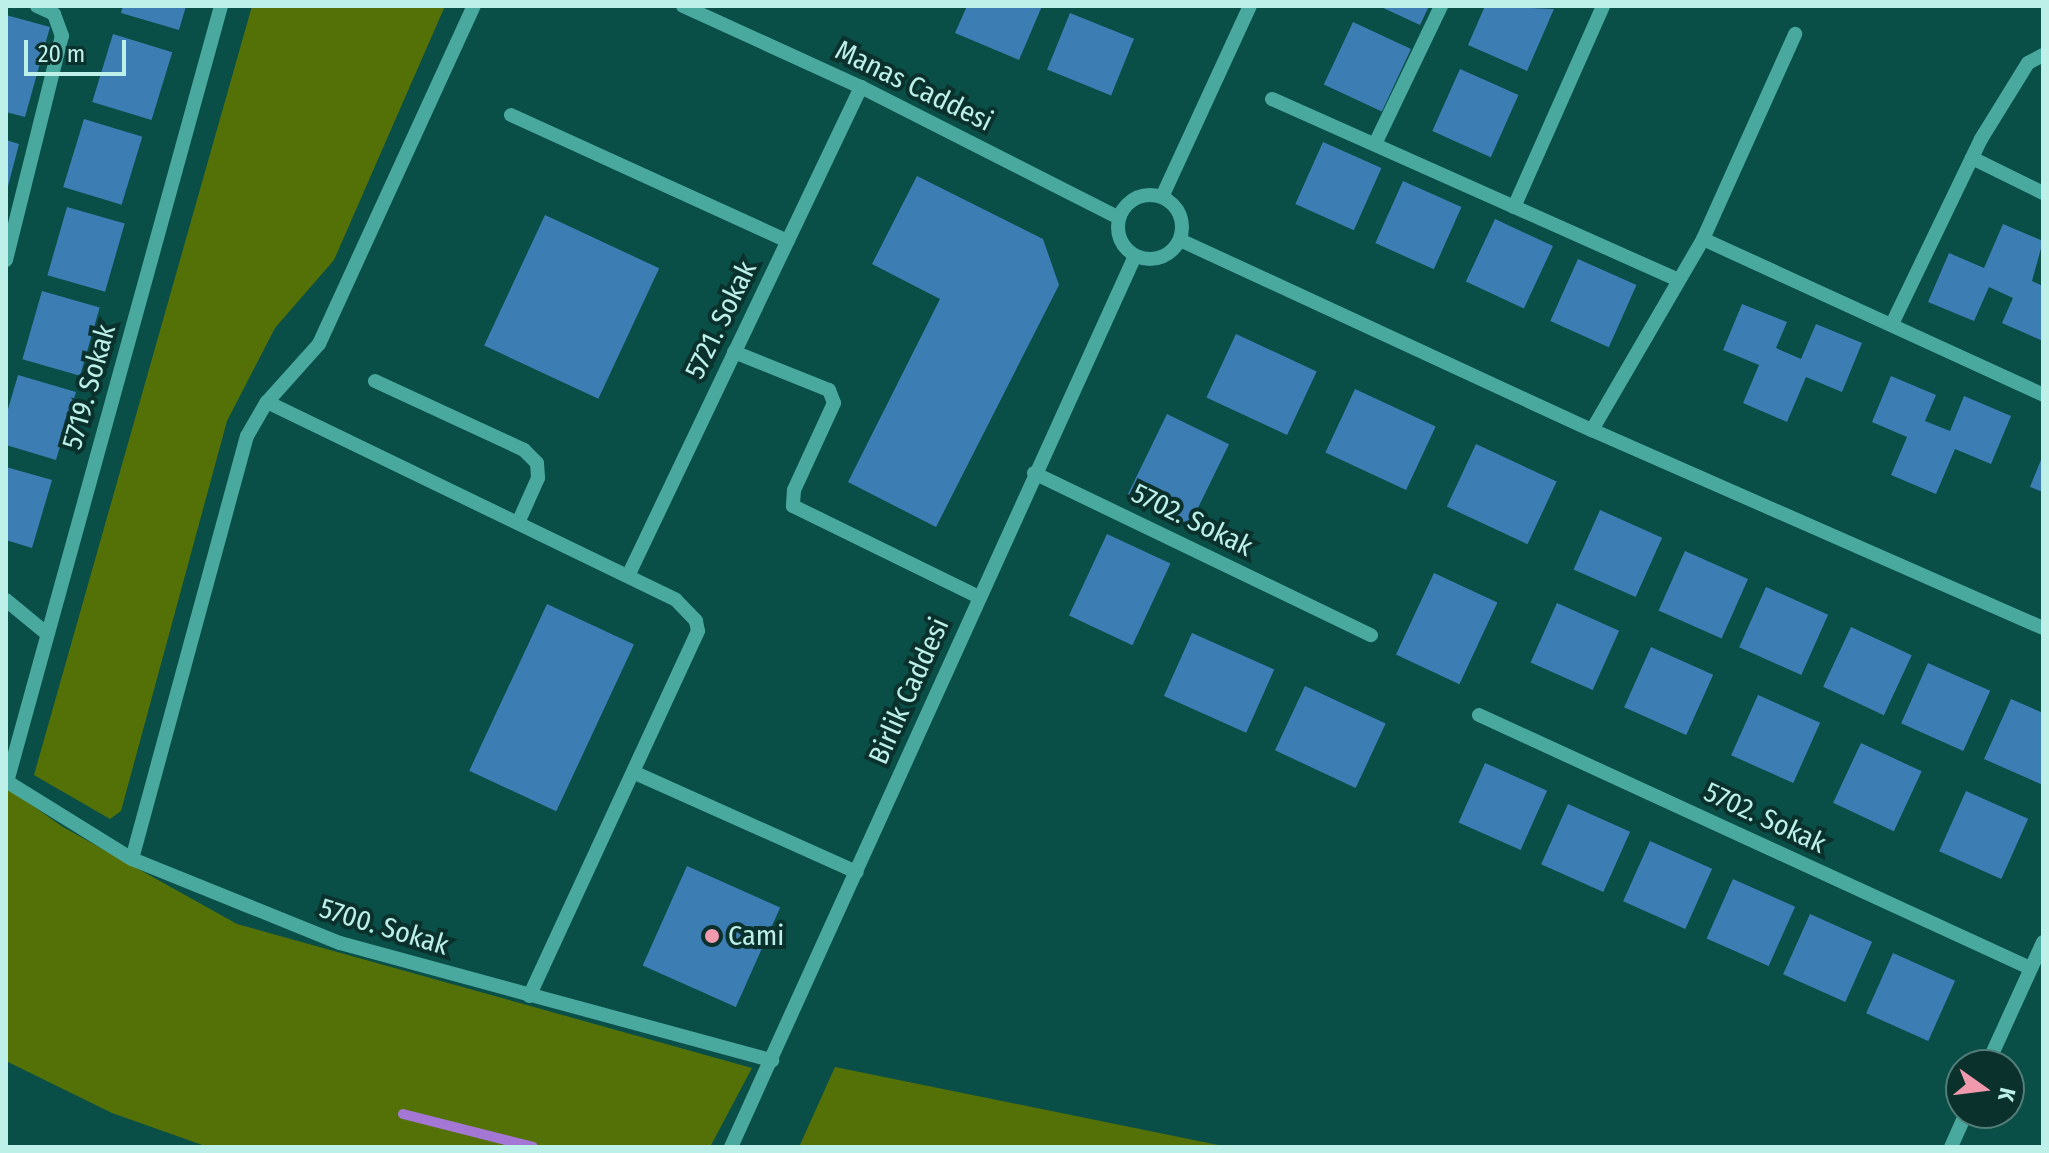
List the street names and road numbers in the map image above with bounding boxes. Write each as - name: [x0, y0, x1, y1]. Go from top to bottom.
- street label: Manas Caddesi: [830, 33, 998, 139]
- street label: 5721. Sokak: [678, 256, 764, 384]
- street label: 5719. Sokak: [55, 321, 123, 453]
- street label: 5702. Sokak: [1126, 476, 1258, 564]
- street label: Birlik Caddesi: [862, 613, 956, 769]
- street label: 5702. Sokak: [1699, 775, 1831, 861]
- street label: 5700. Sokak: [315, 891, 453, 963]

